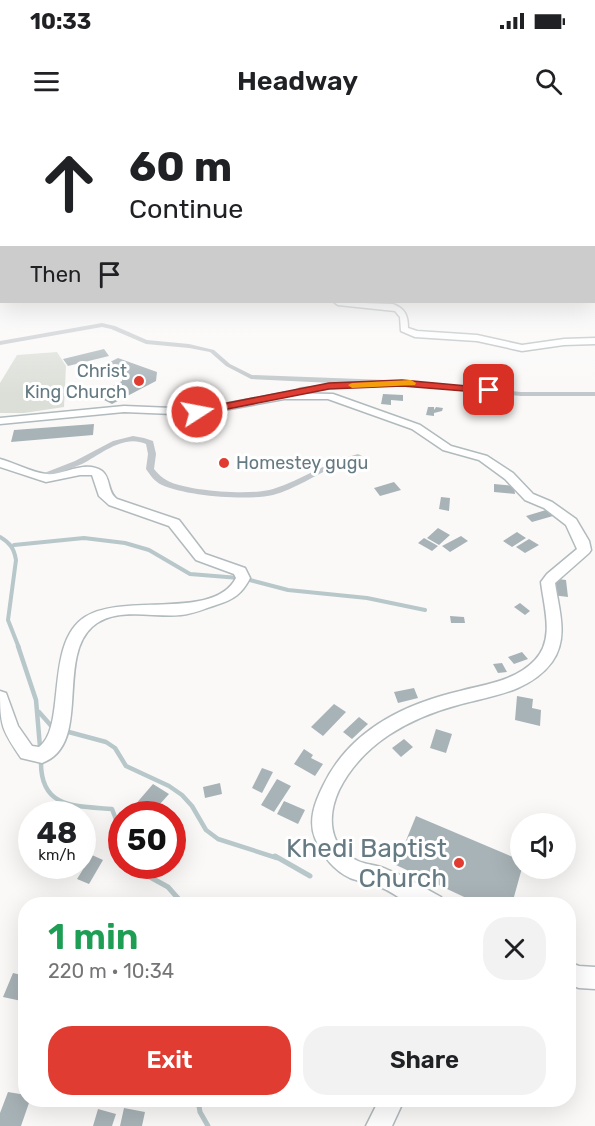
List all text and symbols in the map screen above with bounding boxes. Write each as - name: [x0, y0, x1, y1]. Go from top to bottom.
- text: 10:33: [30, 8, 91, 35]
- icon: menu: [30, 65, 63, 98]
- text: Headway: [237, 65, 358, 97]
- icon: search: [532, 65, 565, 98]
- text: 60 m: [129, 142, 232, 192]
- icon: ahead: [30, 144, 108, 222]
- text: Continue: [129, 193, 243, 225]
- icon: arrive: [93, 258, 126, 291]
- text: Then: [30, 261, 81, 288]
- place label: Christ King Church: [24, 360, 127, 403]
- pin: [463, 364, 514, 415]
- icon: arrive: [472, 373, 505, 406]
- marker: Christ King Church: [132, 374, 146, 388]
- position arrow: [165, 380, 229, 444]
- place label: Homestey gugu: [236, 452, 368, 474]
- marker: Homestey gugu: [217, 456, 231, 470]
- speed limit sign: 50: [108, 801, 186, 879]
- map controls: [510, 813, 576, 879]
- button: sound: [510, 813, 576, 879]
- text: 48: [37, 815, 77, 851]
- place label: Khedi Baptist Church: [286, 833, 447, 894]
- text: km/h: [38, 846, 76, 864]
- marker: Khedi Baptist Church: [452, 856, 466, 870]
- text: 1 min: [48, 915, 139, 958]
- button: close: [483, 917, 546, 980]
- text: 220 m · 10:34: [48, 959, 174, 983]
- button: Exit: [48, 1026, 291, 1095]
- button: Share: [303, 1026, 546, 1095]

